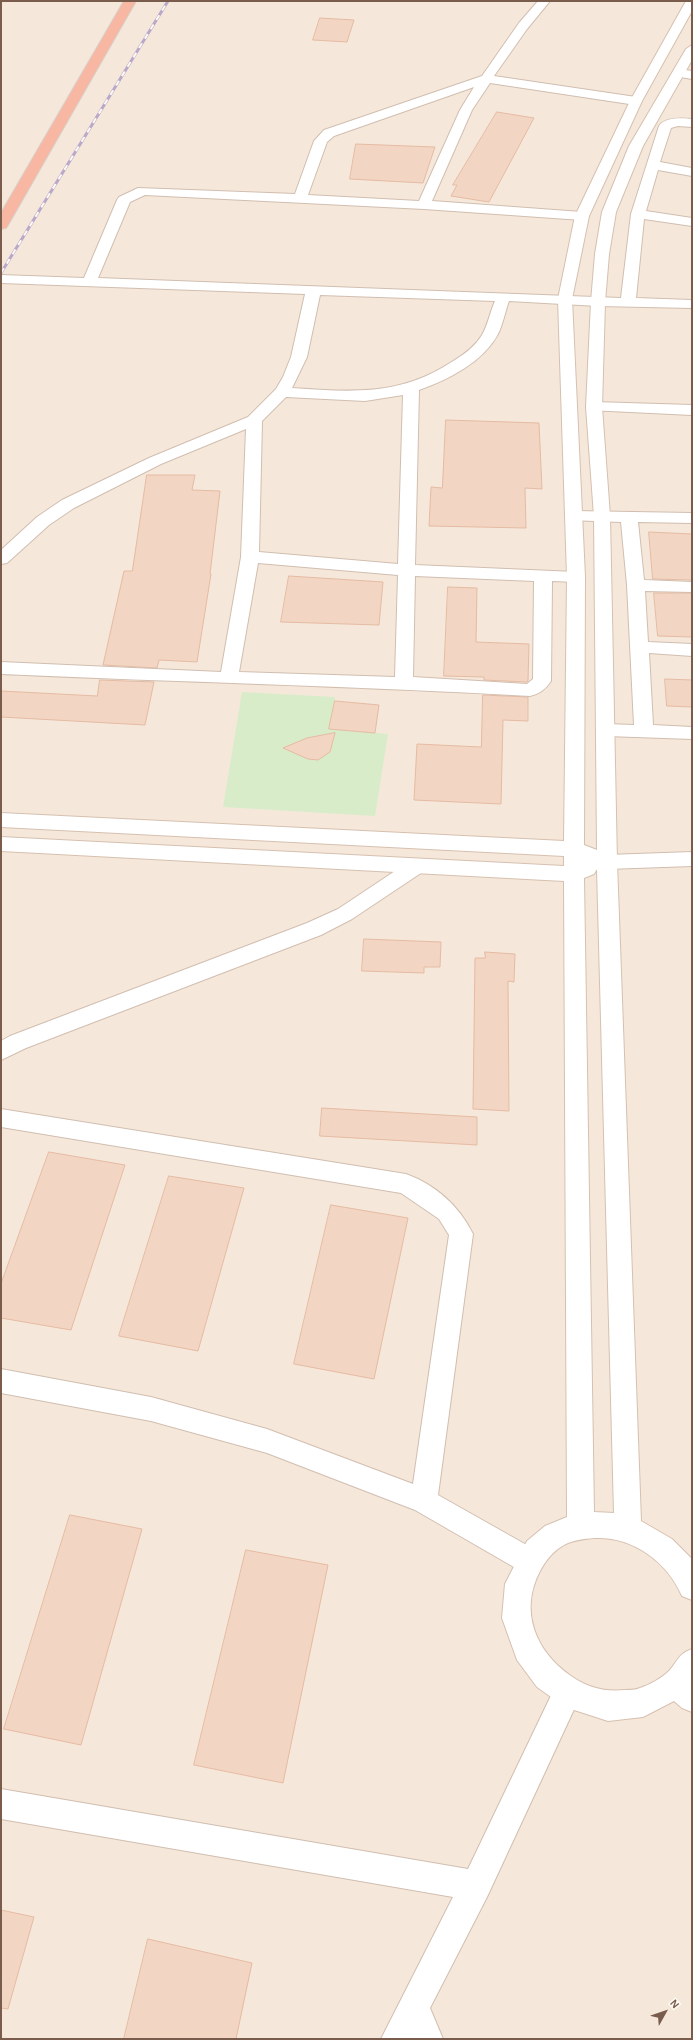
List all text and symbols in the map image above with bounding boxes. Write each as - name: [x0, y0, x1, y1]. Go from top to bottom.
- north arrow: [645, 1992, 685, 2032]
- text: N: [668, 1997, 681, 2010]

